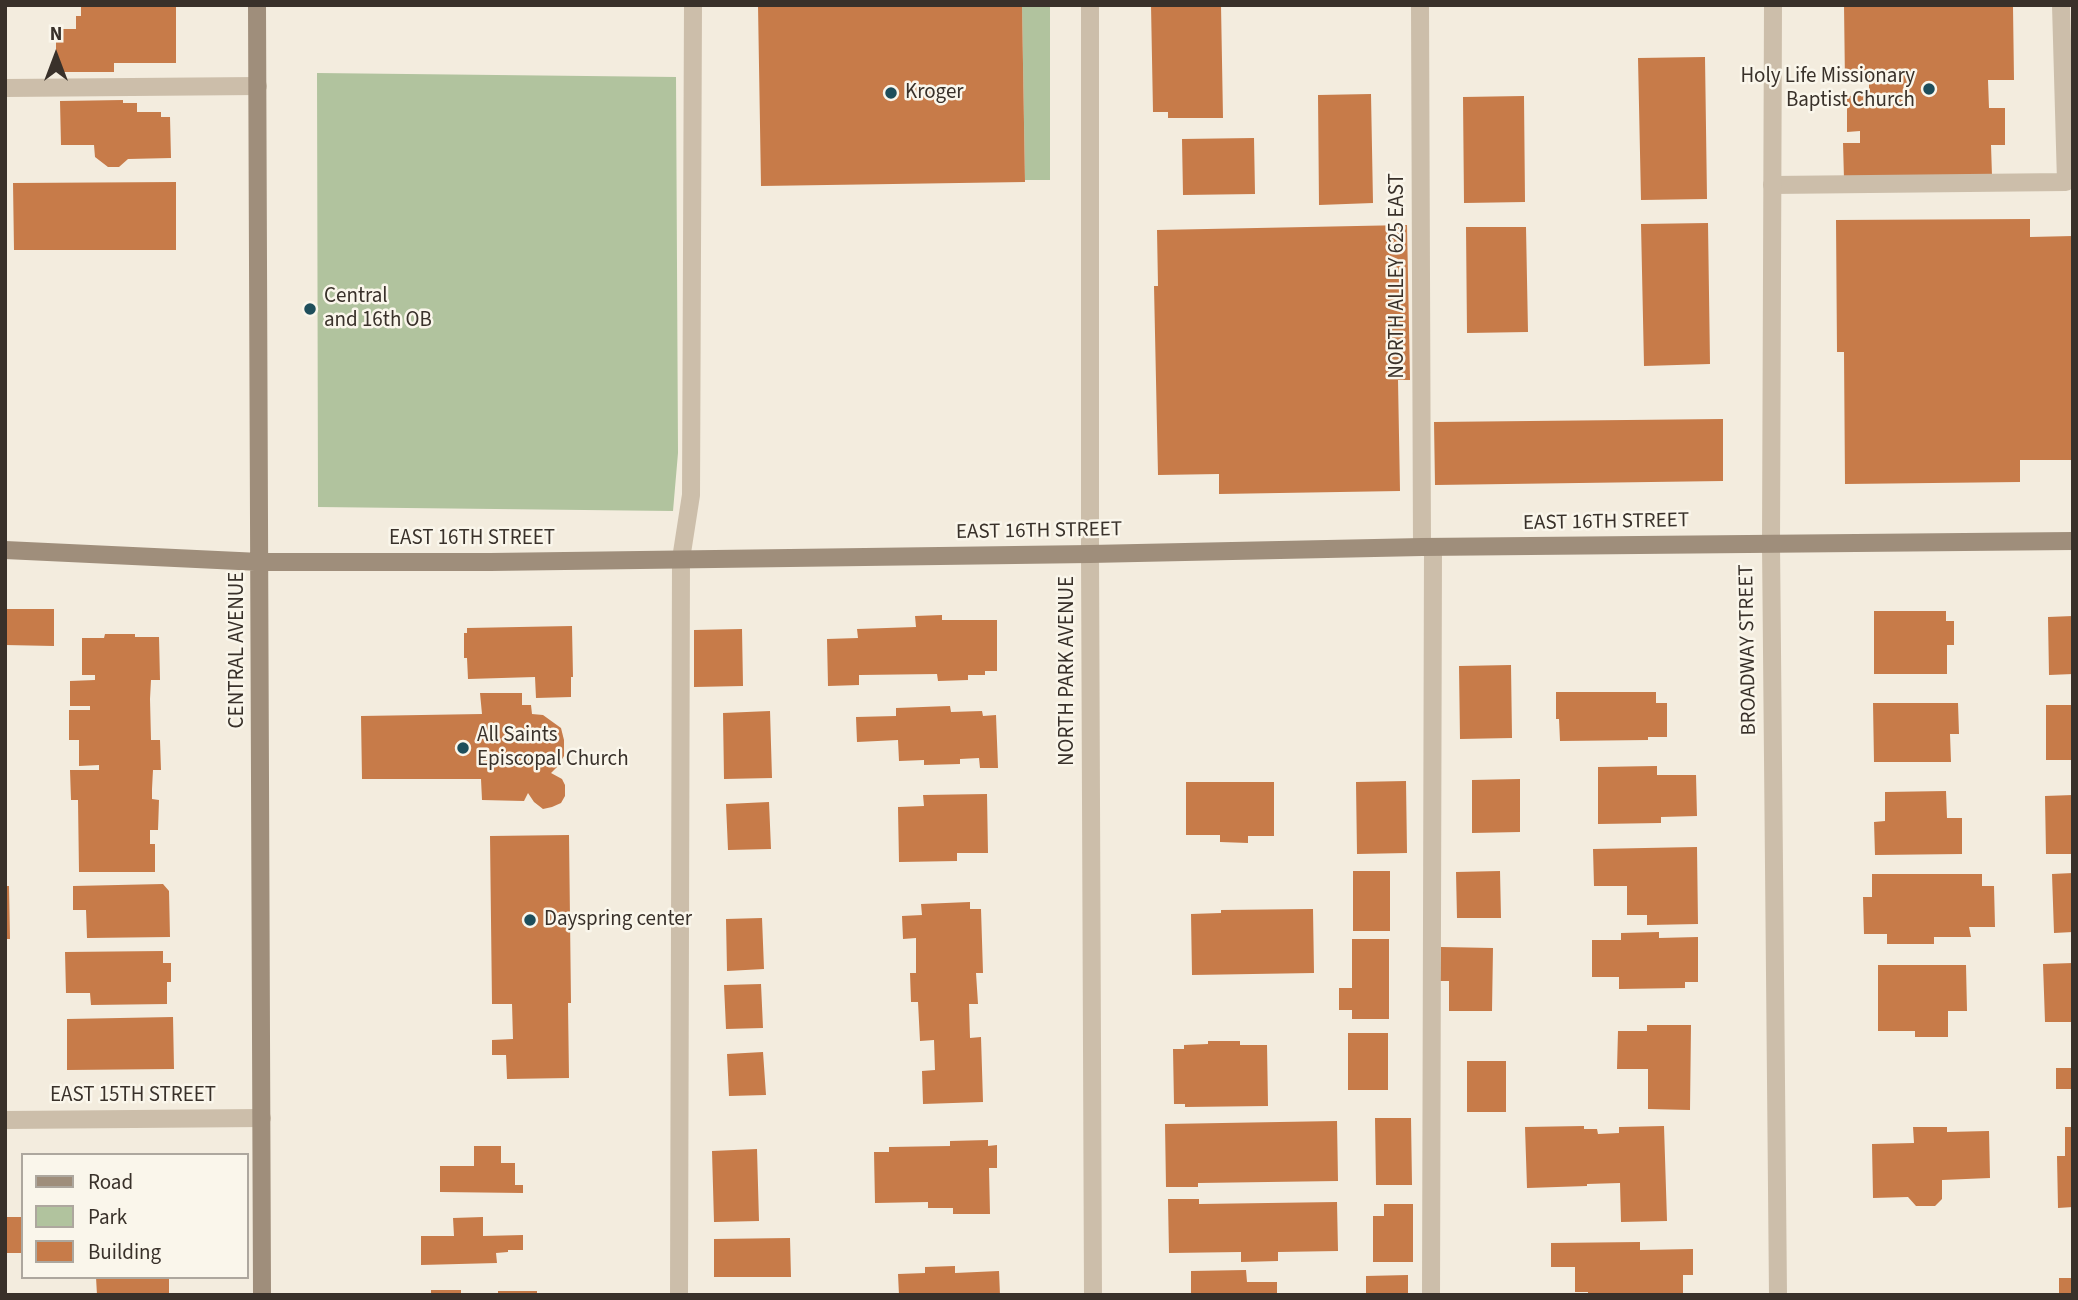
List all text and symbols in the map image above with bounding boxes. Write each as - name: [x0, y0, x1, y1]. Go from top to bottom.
- north arrow: [21, 21, 91, 91]
- text: N: [50, 21, 62, 48]
- place label: Holy Life Missionary Baptist Church: [1740, 64, 1915, 114]
- place label: Kroger: [905, 80, 964, 106]
- marker: Holy Life Missionary Baptist Church: [1921, 81, 1937, 97]
- marker: Kroger: [883, 85, 899, 101]
- street label: NORTH ALLEY 625 EAST: [1385, 173, 1411, 379]
- place label: Central and 16th OB: [324, 284, 432, 334]
- marker: Central and 16th OB: [302, 301, 318, 317]
- street label: EAST 16TH STREET: [1523, 509, 1689, 537]
- street label: EAST 16TH STREET: [956, 518, 1122, 546]
- street label: EAST 16TH STREET: [389, 526, 555, 552]
- street label: BROADWAY STREET: [1735, 564, 1763, 736]
- street label: CENTRAL AVENUE: [225, 572, 251, 728]
- street label: NORTH PARK AVENUE: [1055, 576, 1081, 766]
- place label: All Saints Episcopal Church: [477, 723, 629, 773]
- marker: All Saints Episcopal Church: [455, 740, 471, 756]
- place label: Dayspring center: [544, 907, 692, 933]
- marker: Dayspring center: [522, 912, 538, 928]
- street label: EAST 15TH STREET: [50, 1083, 216, 1109]
- legend: [21, 1153, 248, 1279]
- text: Road: [88, 1167, 133, 1197]
- text: Park: [88, 1202, 127, 1232]
- text: Building: [88, 1237, 161, 1267]

